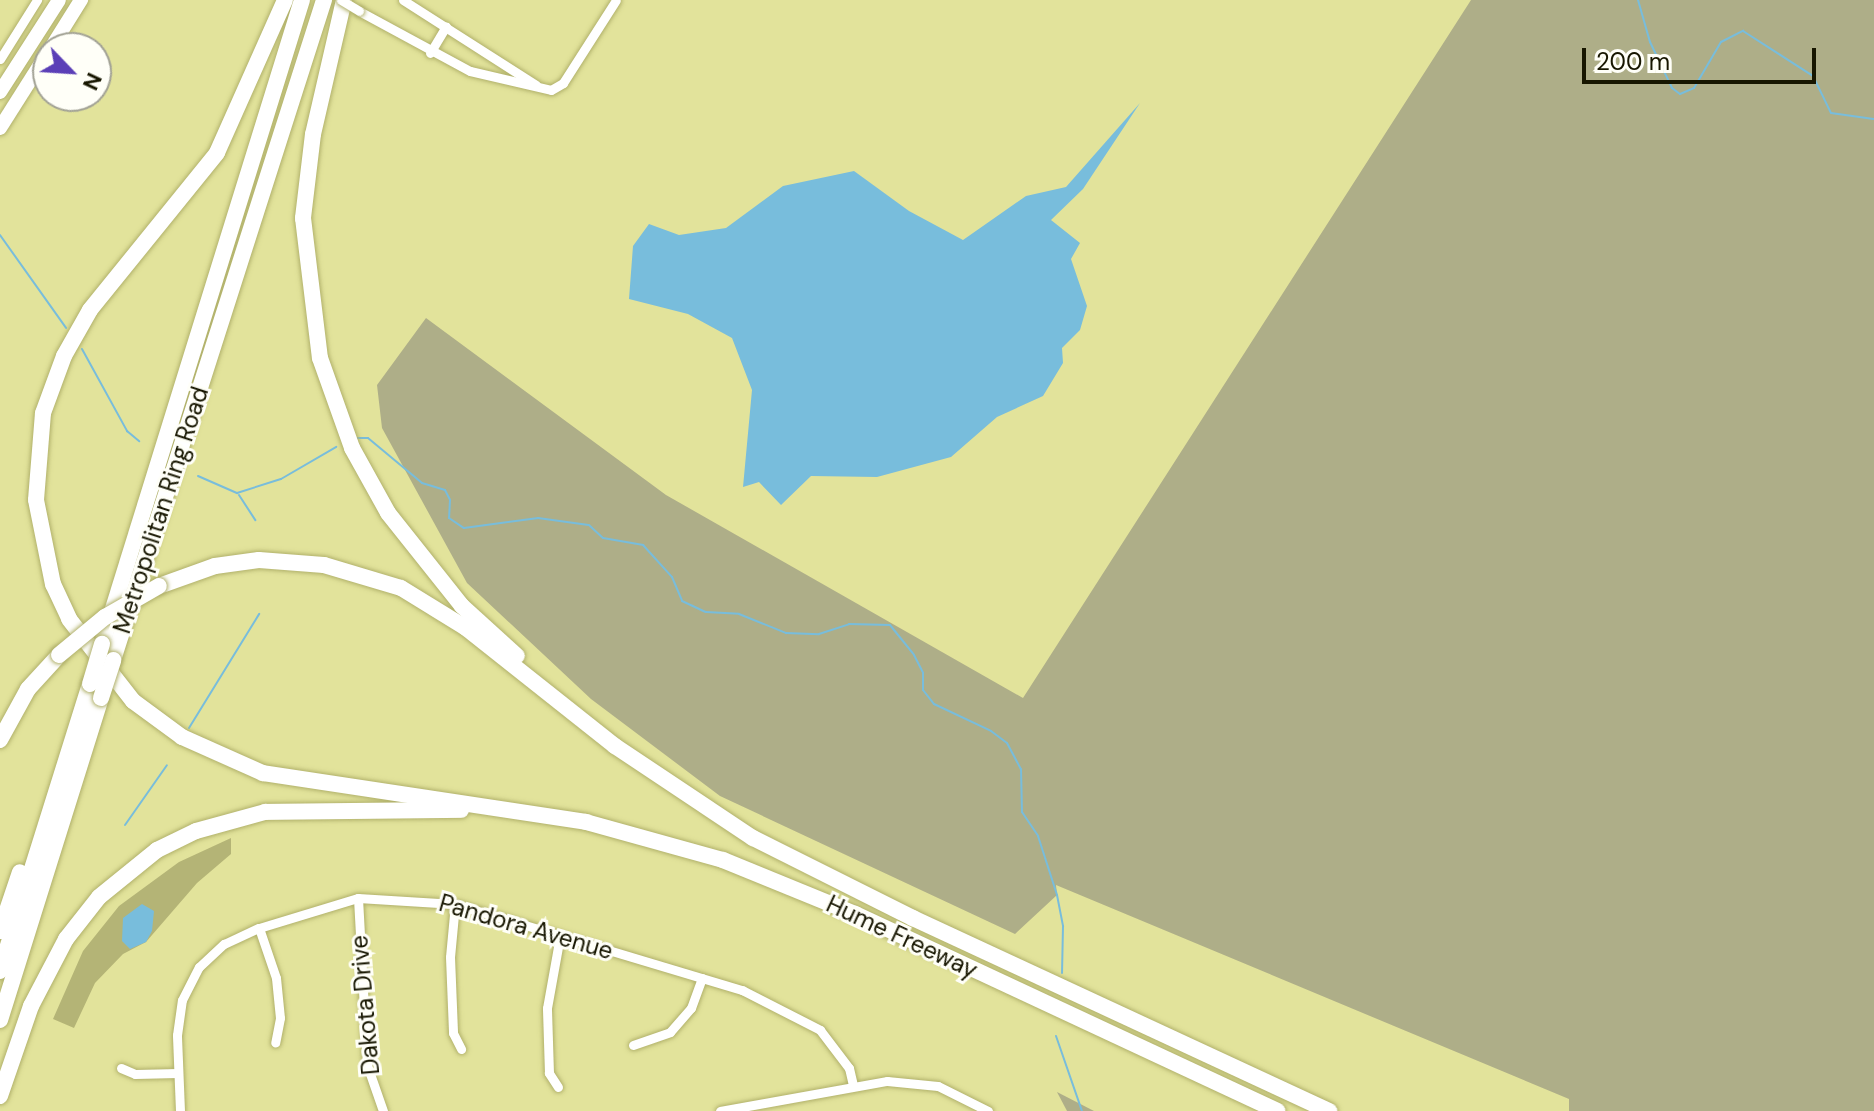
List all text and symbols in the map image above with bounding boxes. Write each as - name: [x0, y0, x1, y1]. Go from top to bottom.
- north arrow: [32, 32, 112, 112]
- scale bar: [1586, 32, 1820, 82]
- text: 200 m: [1596, 46, 1670, 77]
- text: N: [76, 68, 109, 95]
- street label: Metropolitan Ring Road: [107, 383, 215, 637]
- street label: Pandora Avenue: [436, 888, 616, 966]
- street label: Hume Freeway: [822, 889, 982, 985]
- street label: Dakota Drive: [345, 934, 385, 1076]

